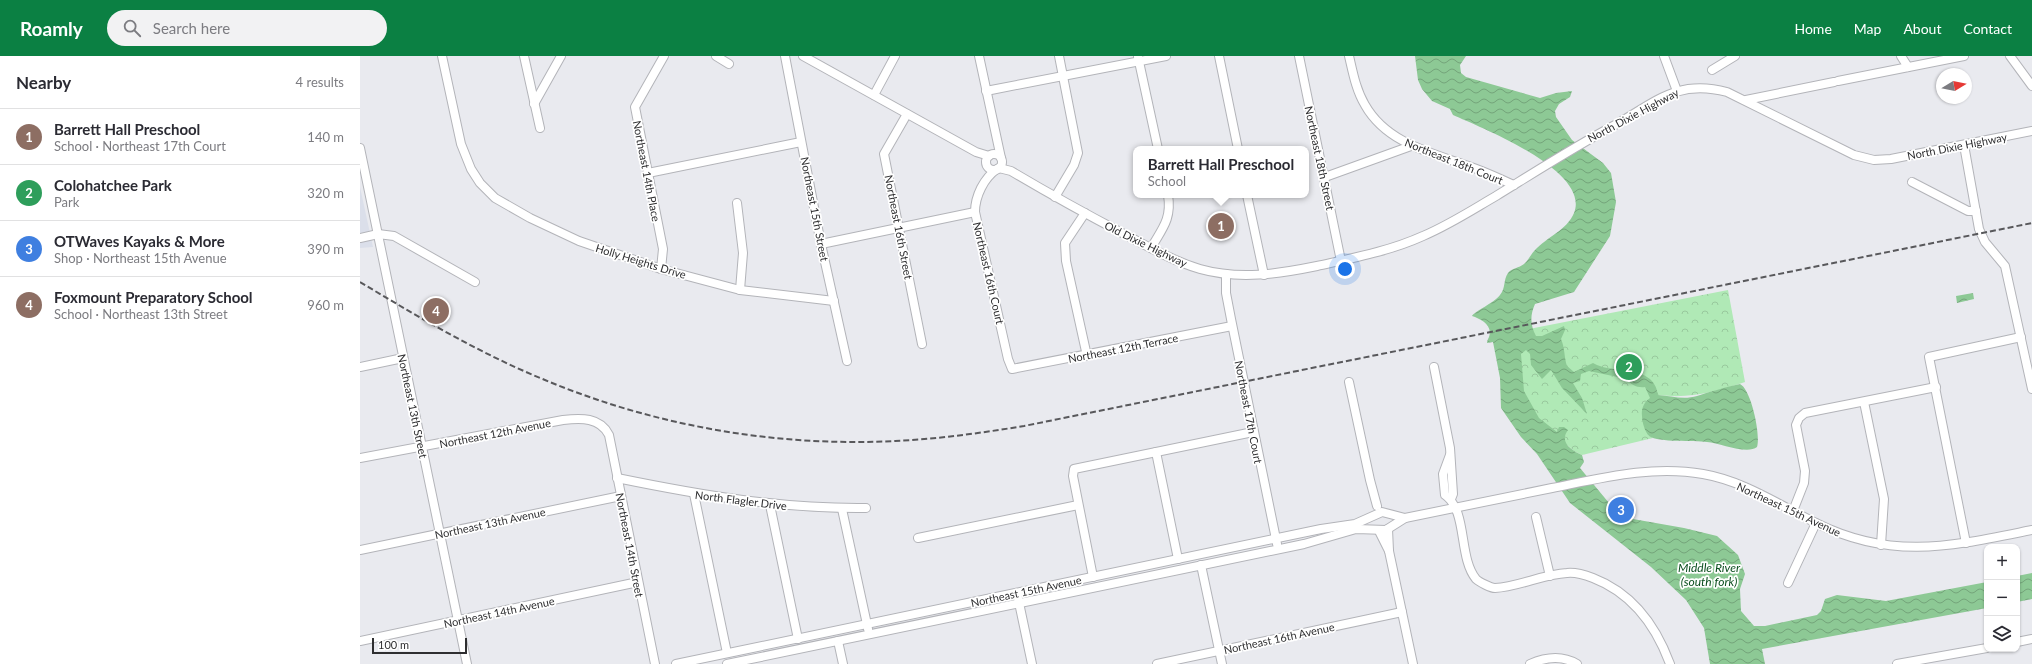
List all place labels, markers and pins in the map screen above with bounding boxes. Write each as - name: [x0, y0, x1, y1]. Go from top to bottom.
- pin: 1: [1208, 211, 1234, 241]
- pin: 4: [423, 296, 449, 326]
- pin: 2: [1616, 352, 1642, 382]
- pin: 3: [1608, 495, 1634, 525]

